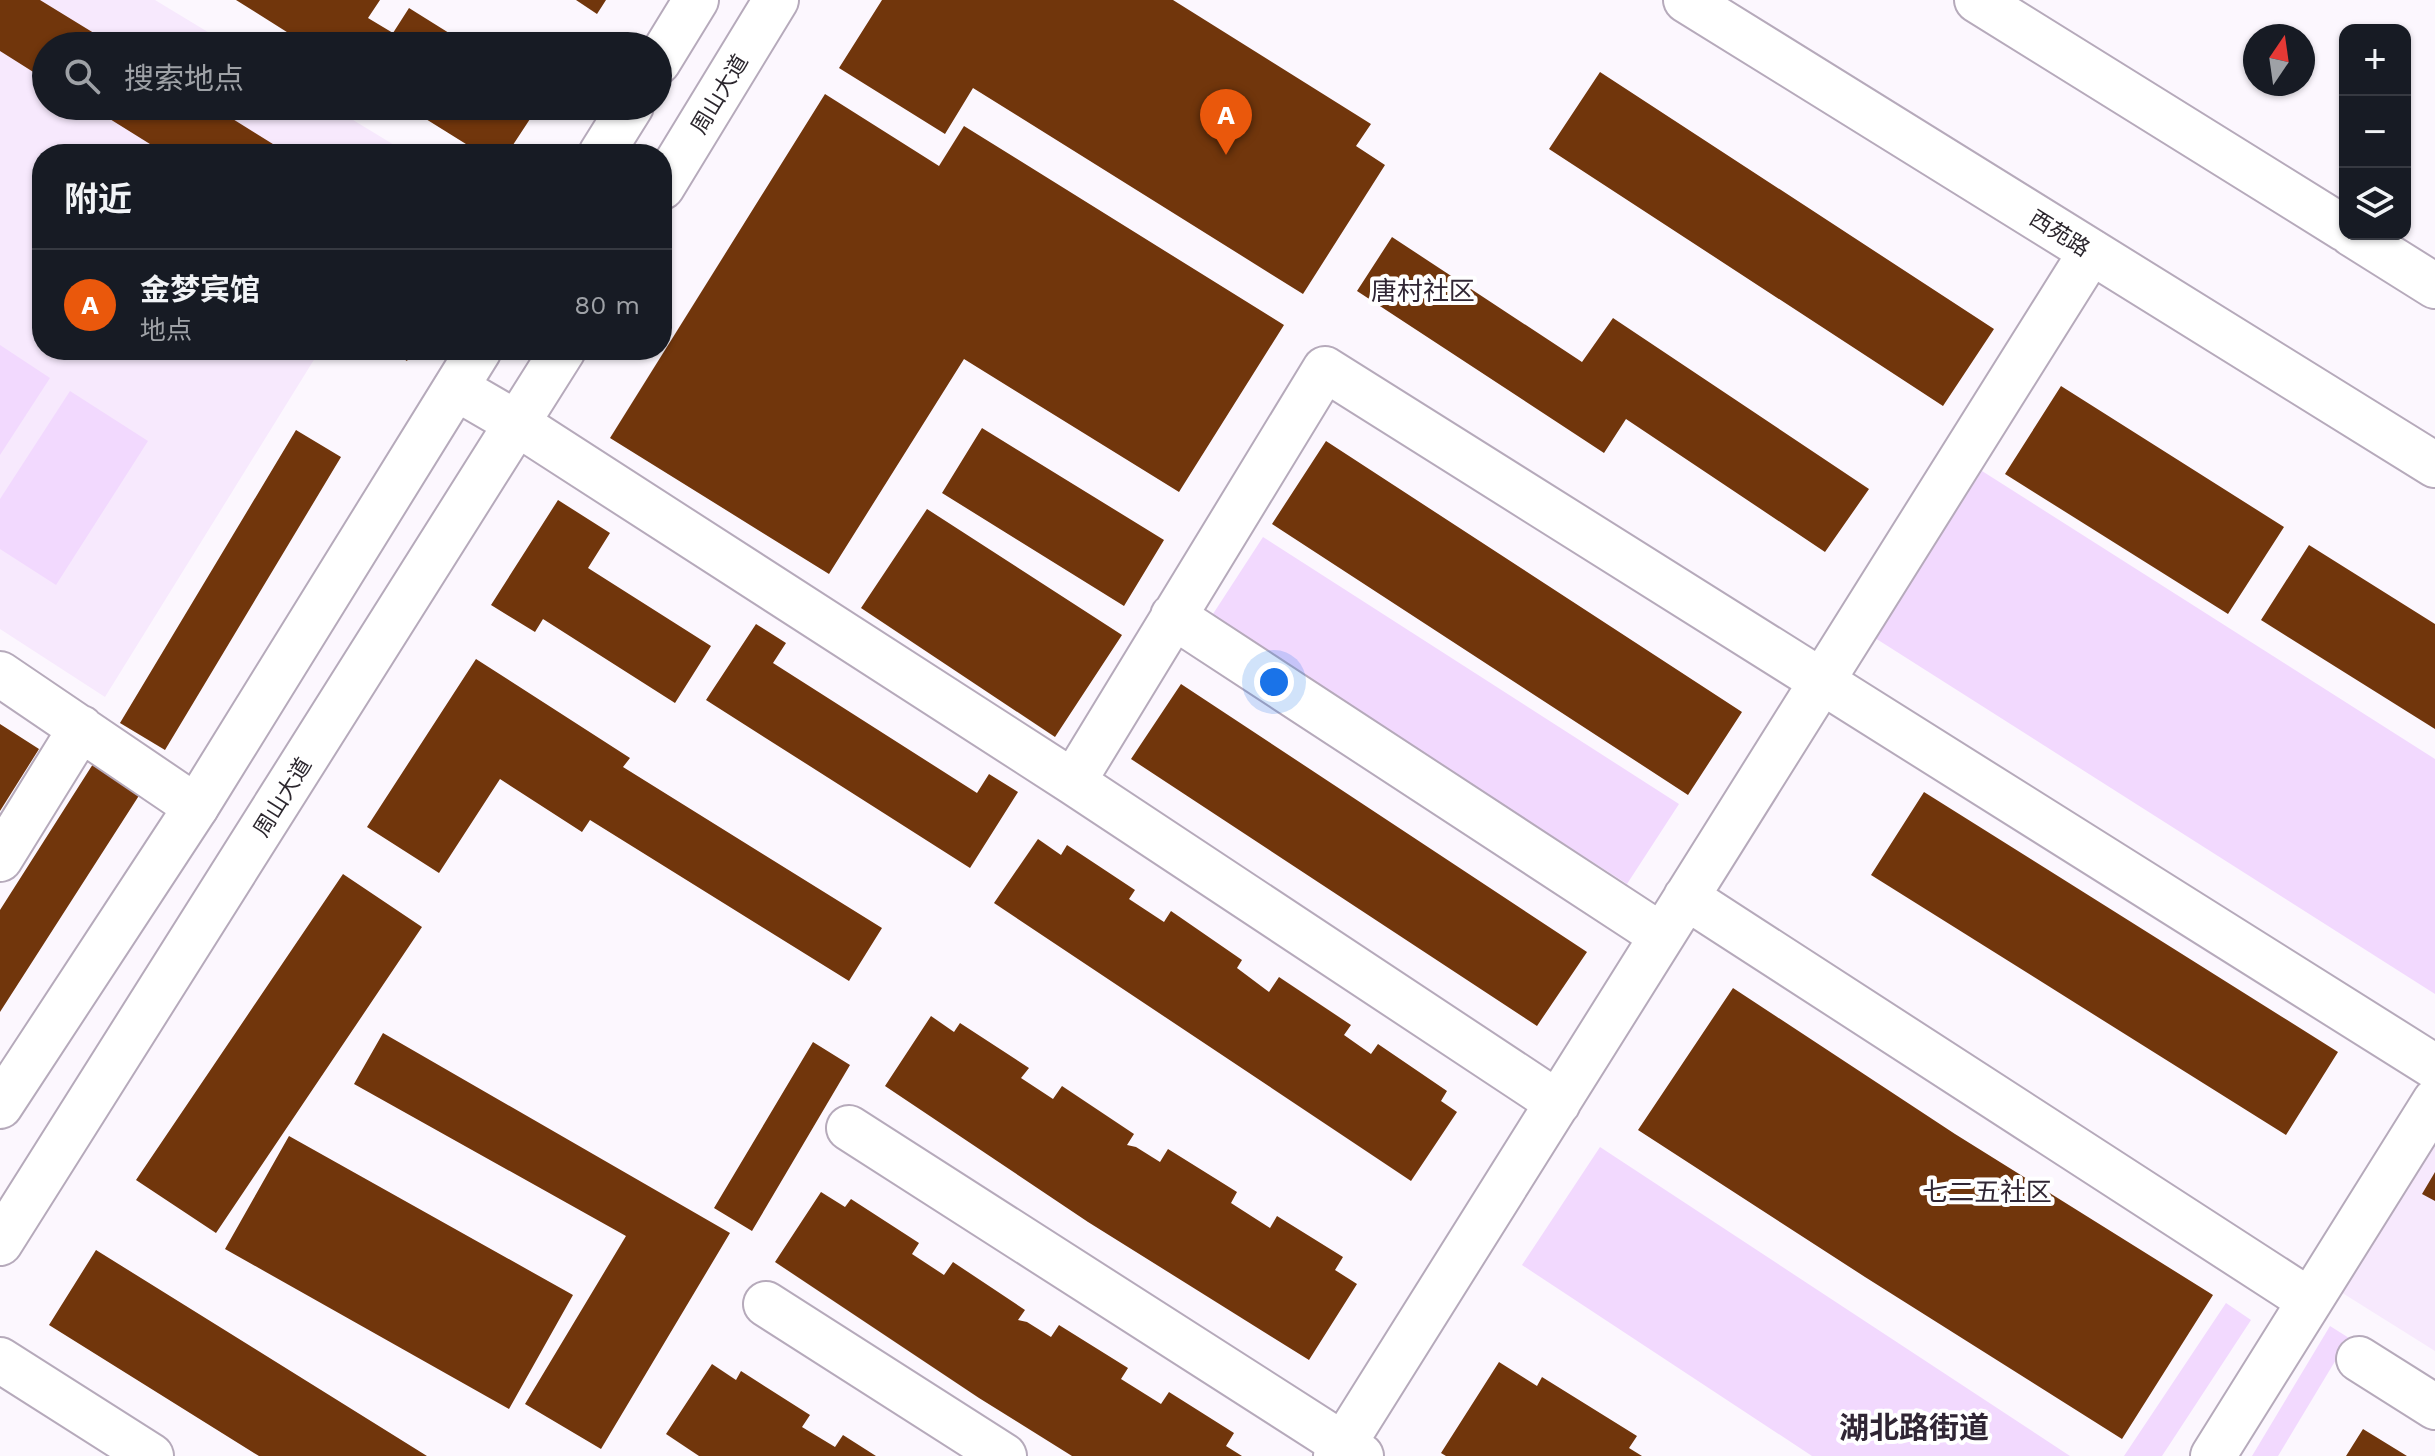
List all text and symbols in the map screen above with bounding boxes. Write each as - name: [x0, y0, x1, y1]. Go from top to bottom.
- north arrow: [2243, 24, 2315, 96]
- map controls: [2339, 24, 2411, 240]
- button: +: [2339, 24, 2411, 96]
- search box: [32, 32, 672, 120]
- street label: 周山大道: [686, 50, 753, 138]
- icon: search: [60, 54, 104, 98]
- text: 搜索地点: [124, 61, 244, 96]
- pin: A: [1200, 89, 1252, 155]
- button: −: [2339, 96, 2411, 168]
- button: layers: [2339, 168, 2411, 240]
- text: 附近: [64, 179, 132, 219]
- street label: 西苑路: [2025, 205, 2094, 262]
- text: 金梦宾馆: [140, 272, 260, 307]
- district label: 唐村社区: [1371, 276, 1475, 306]
- text: A: [81, 290, 99, 320]
- text: 80 m: [574, 290, 640, 320]
- text: 地点: [140, 315, 192, 345]
- your location: [1254, 662, 1294, 702]
- street label: 周山大道: [249, 753, 316, 841]
- district label: 七二五社区: [1922, 1177, 2052, 1207]
- district label: 湖北路街道: [1839, 1410, 1989, 1445]

